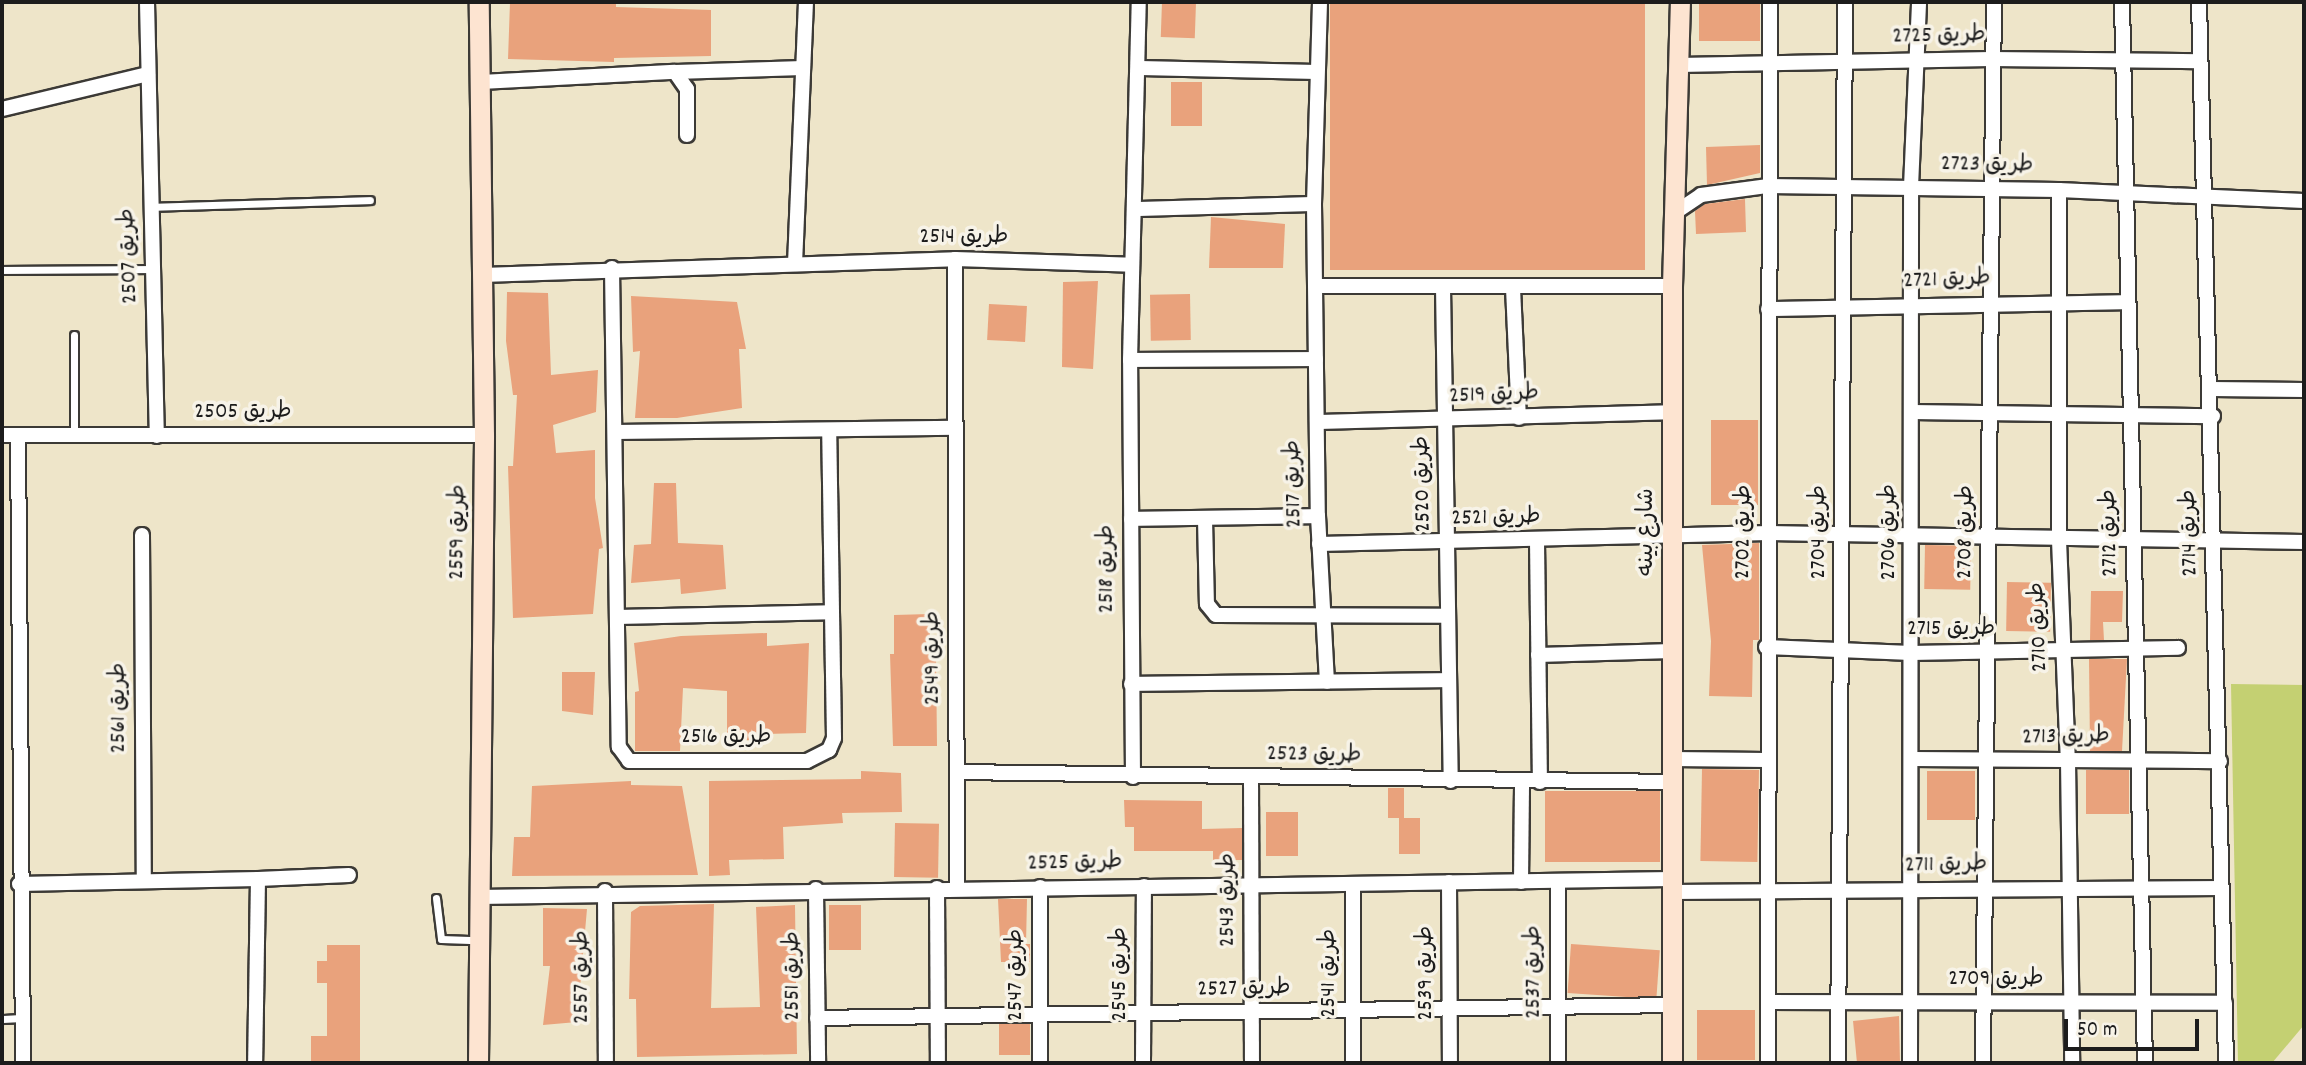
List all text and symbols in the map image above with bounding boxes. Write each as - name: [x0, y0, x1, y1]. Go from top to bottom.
- street label: طريق 2725: [1892, 22, 1986, 52]
- street label: طريق 2723: [1940, 151, 2034, 181]
- street label: طريق 2507: [115, 208, 145, 304]
- street label: طريق 2514: [920, 224, 1008, 252]
- street label: طريق 2721: [1903, 266, 1991, 296]
- street label: طريق 2519: [1449, 381, 1539, 411]
- street label: طريق 2505: [194, 399, 292, 427]
- street label: طريق 2520: [1409, 435, 1439, 533]
- street label: طريق 2517: [1280, 440, 1310, 528]
- street label: طريق 2559: [444, 484, 474, 580]
- street label: طريق 2702: [1730, 484, 1760, 580]
- street label: طريق 2706: [1876, 484, 1904, 580]
- street label: طريق 2704: [1806, 485, 1834, 579]
- street label: طريق 2708: [1952, 485, 1982, 579]
- street label: شارع بينه: [1634, 488, 1662, 576]
- street label: طريق 2712: [2096, 489, 2126, 577]
- street label: طريق 2714: [2176, 489, 2206, 577]
- street label: طريق 2521: [1451, 504, 1541, 534]
- street label: طريق 2518: [1094, 525, 1122, 613]
- street label: طريق 2710: [2025, 582, 2055, 672]
- street label: طريق 2549: [920, 611, 948, 705]
- street label: طريق 2715: [1907, 616, 1995, 644]
- street label: طريق 2561: [106, 663, 134, 753]
- street label: طريق 2713: [2022, 723, 2110, 753]
- street label: طريق 2516: [681, 724, 771, 752]
- street label: طريق 2523: [1267, 741, 1361, 771]
- street label: طريق 2525: [1027, 849, 1123, 879]
- street label: طريق 2711: [1905, 851, 1987, 881]
- street label: طريق 2543: [1215, 853, 1243, 947]
- street label: طريق 2539: [1413, 925, 1441, 1021]
- street label: طريق 2537: [1521, 925, 1549, 1019]
- street label: طريق 2545: [1107, 927, 1135, 1021]
- street label: طريق 2547: [1003, 929, 1031, 1021]
- street label: طريق 2541: [1316, 929, 1344, 1017]
- street label: طريق 2557: [569, 930, 597, 1024]
- street label: طريق 2551: [780, 931, 808, 1021]
- street label: طريق 2709: [1948, 966, 2044, 994]
- street label: طريق 2527: [1197, 975, 1291, 1005]
- scale bar: [2068, 1006, 2203, 1050]
- text: 50 m: [2077, 1016, 2117, 1046]

